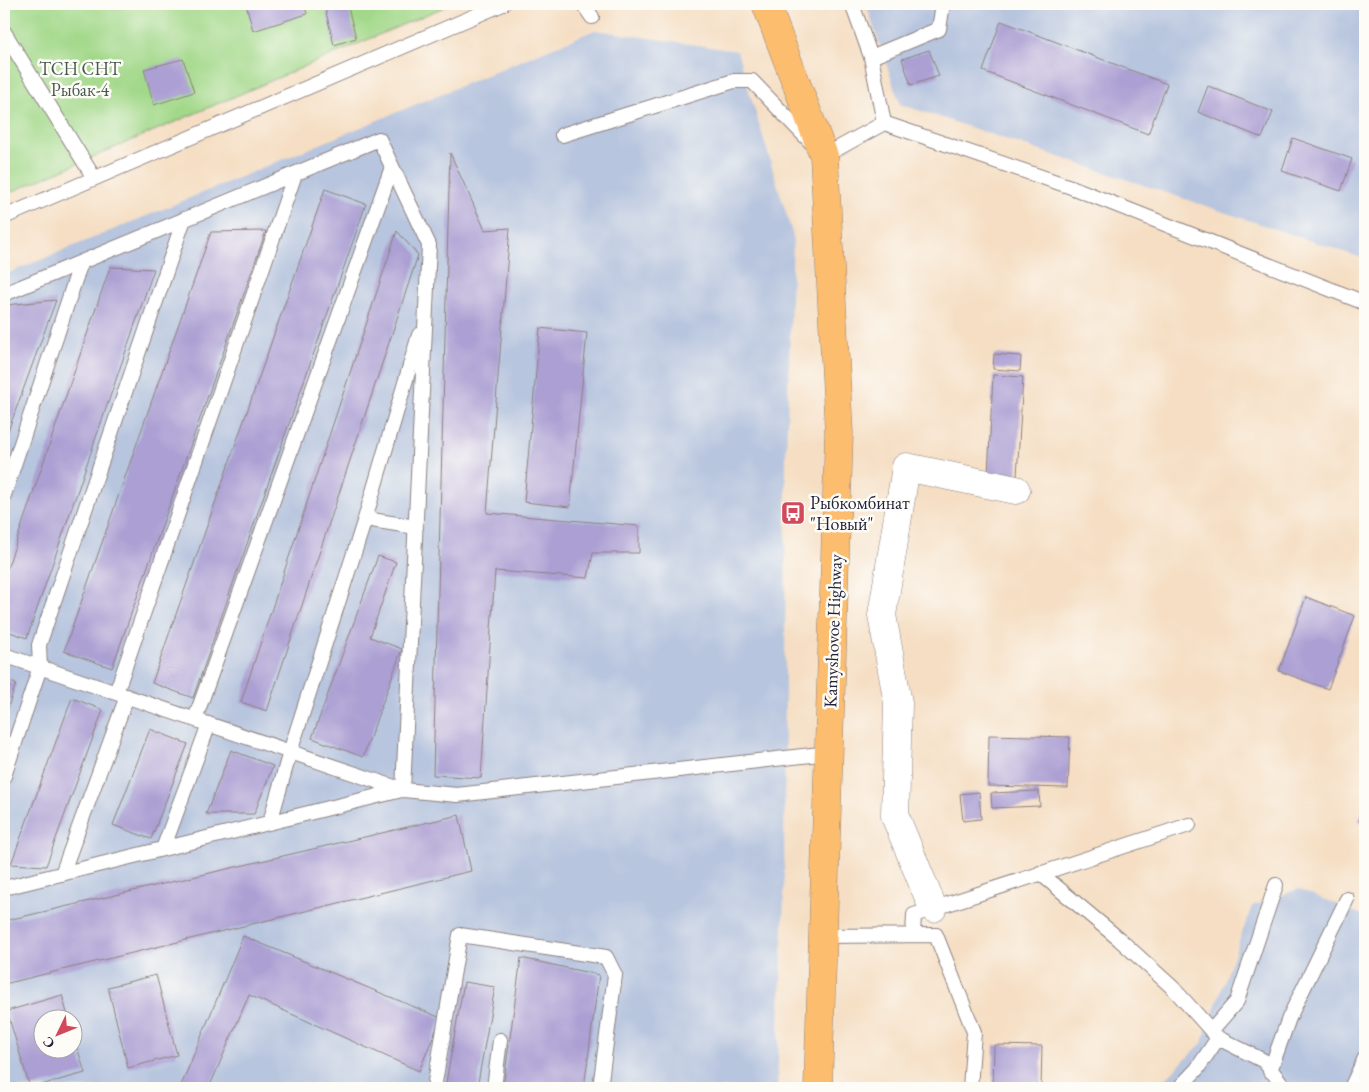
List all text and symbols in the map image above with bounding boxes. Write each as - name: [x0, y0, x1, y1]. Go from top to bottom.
- park label: ТСН СНТ Рыбак-4: [39, 57, 122, 101]
- place label: Рыбкомбинат "Новый": [810, 491, 910, 535]
- bus stop icon: Рыбкомбинат "Новый": [780, 500, 806, 526]
- street label: Kamyshovoe Highway: [818, 554, 847, 708]
- north arrow: [32, 1010, 82, 1060]
- text: С: [38, 1033, 58, 1053]

